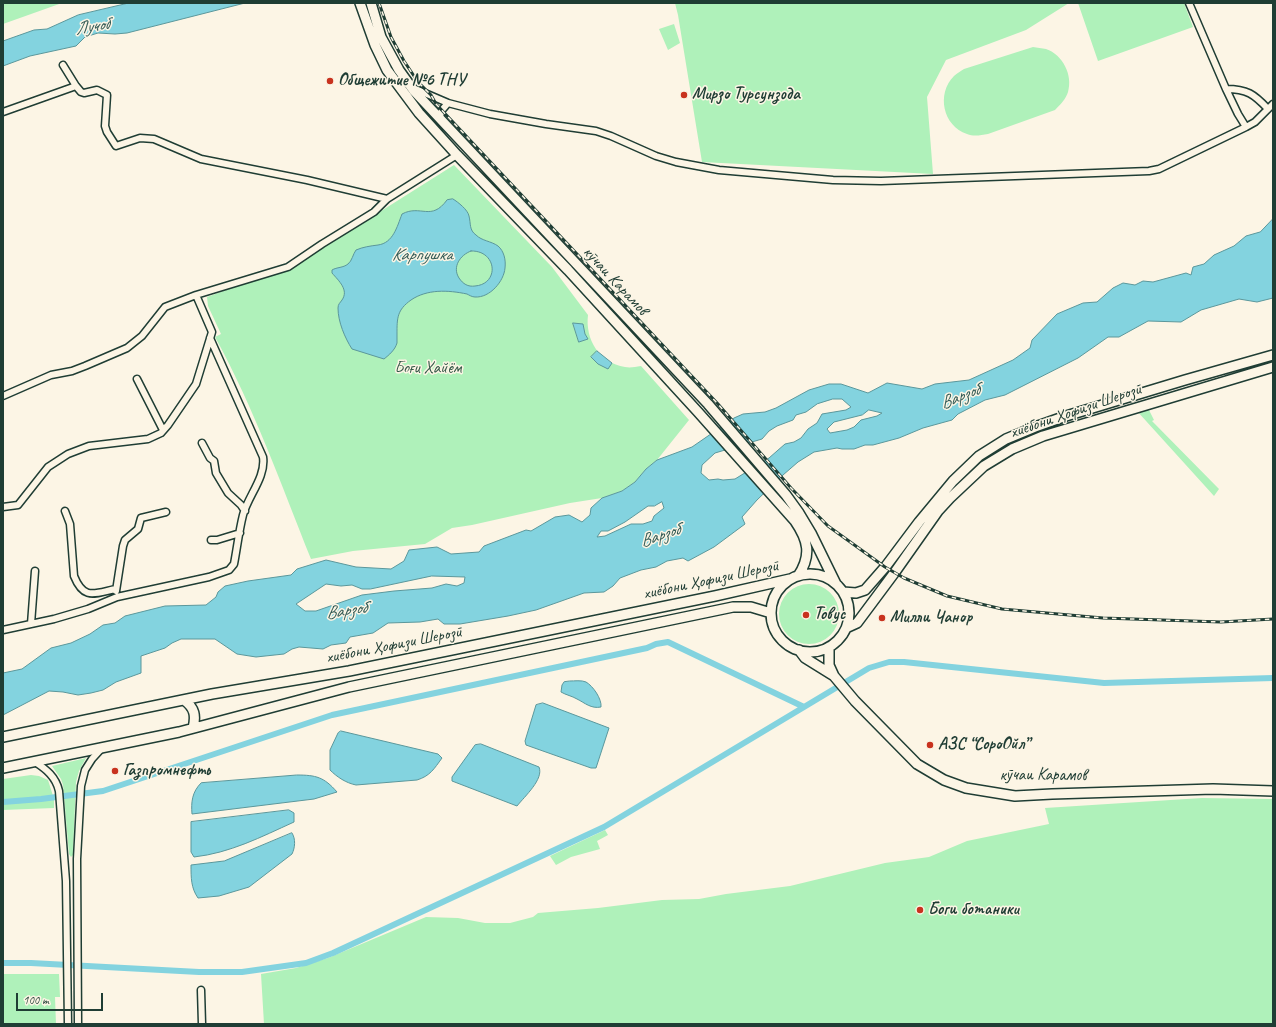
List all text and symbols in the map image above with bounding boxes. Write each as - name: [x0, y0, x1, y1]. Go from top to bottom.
- water label: Лучоб: [73, 13, 111, 41]
- place label: Общежитие №6 ТНУ: [338, 71, 465, 91]
- marker: Общежитие №6 ТНУ: [325, 76, 335, 86]
- place label: Мирзо Турсунзода: [692, 85, 800, 105]
- marker: Мирзо Турсунзода: [679, 90, 689, 100]
- street label: кӯчаи Карамов: [578, 242, 652, 320]
- water label: Карпушка: [392, 244, 452, 266]
- park label: Боғи Хайём: [394, 359, 462, 379]
- water label: Варзоб: [937, 379, 983, 415]
- street label: хиёбони Ҳофизи Шерозӣ: [1008, 379, 1144, 443]
- water label: Варзоб: [637, 519, 683, 553]
- street label: хиёбони Ҳофизи Шерозӣ: [642, 556, 780, 604]
- water label: Варзоб: [324, 597, 368, 625]
- place label: Товус: [814, 605, 845, 625]
- place label: Милли Чанор: [890, 608, 972, 628]
- marker: Товус: [801, 610, 811, 620]
- marker: Милли Чанор: [877, 613, 887, 623]
- street label: хиёбони Ҳофизи Шерозӣ: [324, 622, 464, 668]
- place label: АЗС “СороОйл”: [938, 735, 1029, 755]
- marker: АЗС “СороОйл”: [925, 740, 935, 750]
- place label: Газпромнефть: [123, 761, 210, 781]
- marker: Газпромнефть: [110, 766, 120, 776]
- street label: кӯчаи Карамов: [1000, 766, 1086, 786]
- place label: Боги ботаники: [928, 900, 1019, 920]
- marker: Боги ботаники: [915, 905, 925, 915]
- scale bar: [18, 985, 105, 1011]
- text: 100 m: [23, 992, 49, 1008]

